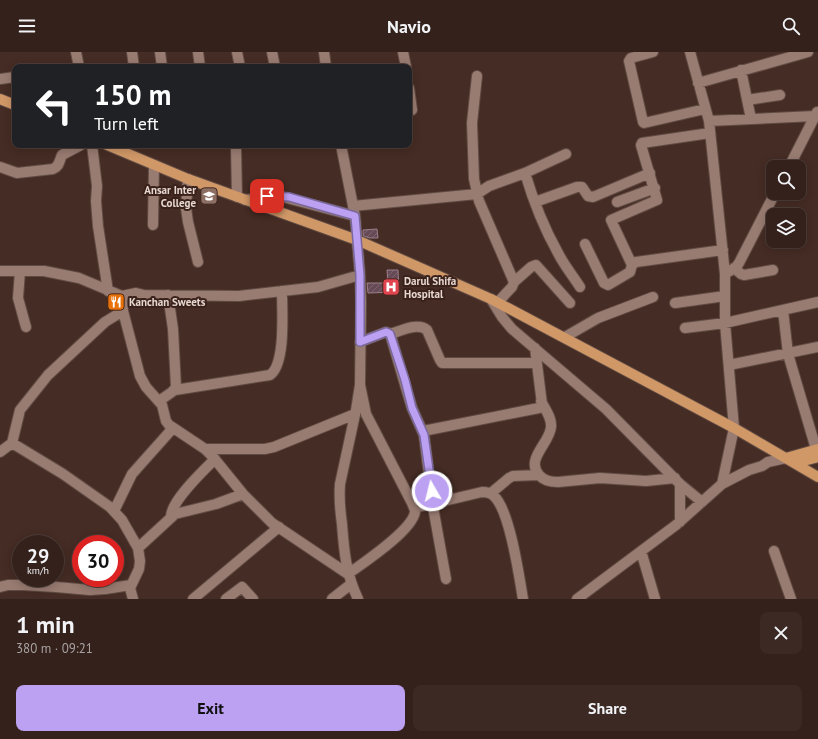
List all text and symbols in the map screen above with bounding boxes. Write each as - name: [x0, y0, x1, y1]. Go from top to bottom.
- icon: menu: [16, 15, 38, 37]
- text: Navio: [387, 15, 431, 38]
- icon: search: [780, 15, 802, 37]
- text: 150 m: [94, 76, 171, 113]
- icon: left: [28, 80, 80, 132]
- text: Turn left: [94, 112, 159, 135]
- map controls: [766, 160, 806, 248]
- button: search: [766, 160, 806, 200]
- pin: [250, 179, 284, 213]
- place label: Ansar Inter College: [144, 183, 196, 210]
- icon: arrive: [256, 185, 278, 207]
- school or university icon: Ansar Inter College: [199, 186, 219, 206]
- button: layers: [766, 208, 806, 248]
- place label: Darul Shifa Hospital: [404, 274, 456, 301]
- hospital icon: Darul Shifa Hospital: [381, 277, 401, 297]
- restaurant icon: Kanchan Sweets: [106, 292, 126, 312]
- place label: Kanchan Sweets: [129, 295, 206, 309]
- position arrow: [411, 470, 453, 512]
- speed limit sign: 30: [72, 535, 124, 587]
- text: 29: [27, 543, 49, 569]
- text: km/h: [27, 564, 49, 577]
- text: 1 min: [16, 609, 75, 640]
- button: close: [760, 612, 802, 654]
- text: 380 m · 09:21: [16, 640, 93, 657]
- button: Exit: [16, 685, 405, 731]
- button: Share: [413, 685, 802, 731]

